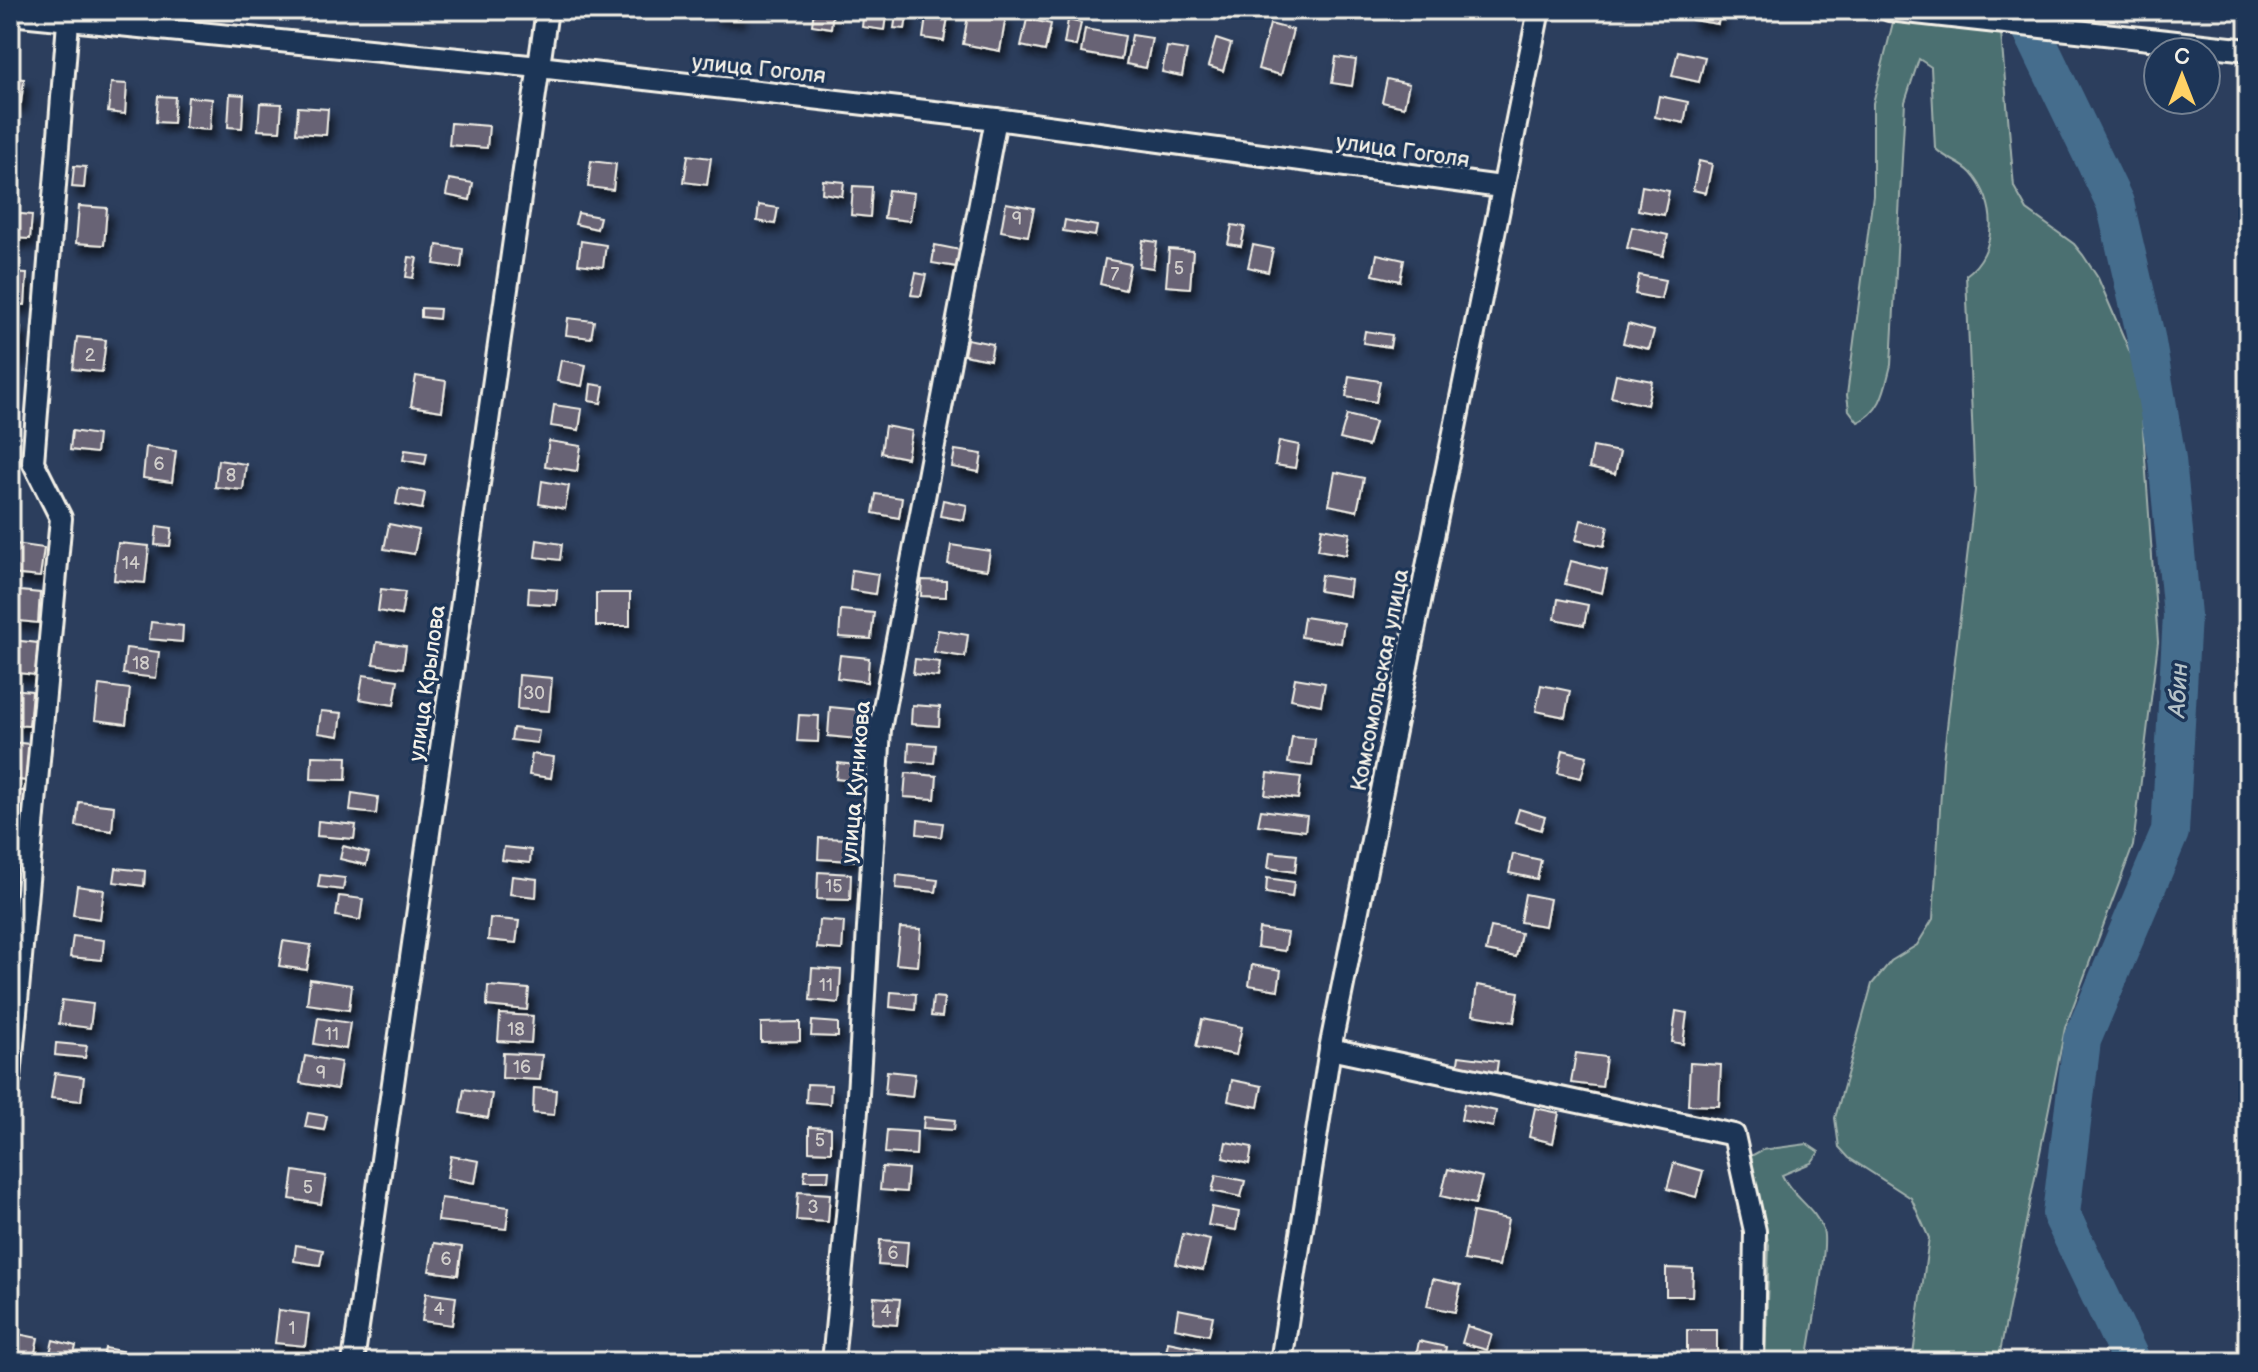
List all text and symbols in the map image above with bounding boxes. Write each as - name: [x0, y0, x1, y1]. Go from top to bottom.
- north arrow: [2142, 36, 2222, 116]
- text: С: [2174, 44, 2190, 71]
- street label: улица Гоголя: [691, 49, 827, 90]
- street label: улица Гоголя: [1334, 129, 1471, 174]
- house number: 9: [1012, 209, 1022, 230]
- house number: 5: [1174, 258, 1184, 279]
- house number: 7: [1111, 264, 1120, 285]
- house number: 2: [85, 345, 96, 366]
- house number: 6: [154, 454, 165, 475]
- house number: 8: [226, 465, 236, 486]
- house number: 14: [122, 553, 140, 574]
- street label: Комсомольская улица: [1346, 567, 1415, 794]
- street label: улица Крылова: [403, 603, 452, 763]
- house number: 18: [132, 653, 150, 674]
- water label: Абин: [2162, 662, 2194, 720]
- house number: 30: [523, 683, 545, 704]
- street label: улица Куникова: [836, 700, 877, 865]
- house number: 15: [825, 876, 843, 897]
- house number: 11: [819, 975, 833, 996]
- house number: 18: [507, 1019, 525, 1040]
- house number: 11: [325, 1024, 339, 1045]
- house number: 16: [513, 1057, 531, 1078]
- house number: 9: [316, 1063, 326, 1084]
- house number: 5: [815, 1130, 825, 1151]
- house number: 5: [303, 1177, 313, 1198]
- house number: 3: [807, 1197, 819, 1218]
- house number: 6: [888, 1243, 899, 1264]
- house number: 6: [441, 1249, 452, 1270]
- house number: 4: [434, 1299, 445, 1320]
- house number: 4: [881, 1301, 892, 1322]
- house number: 1: [289, 1318, 295, 1339]

